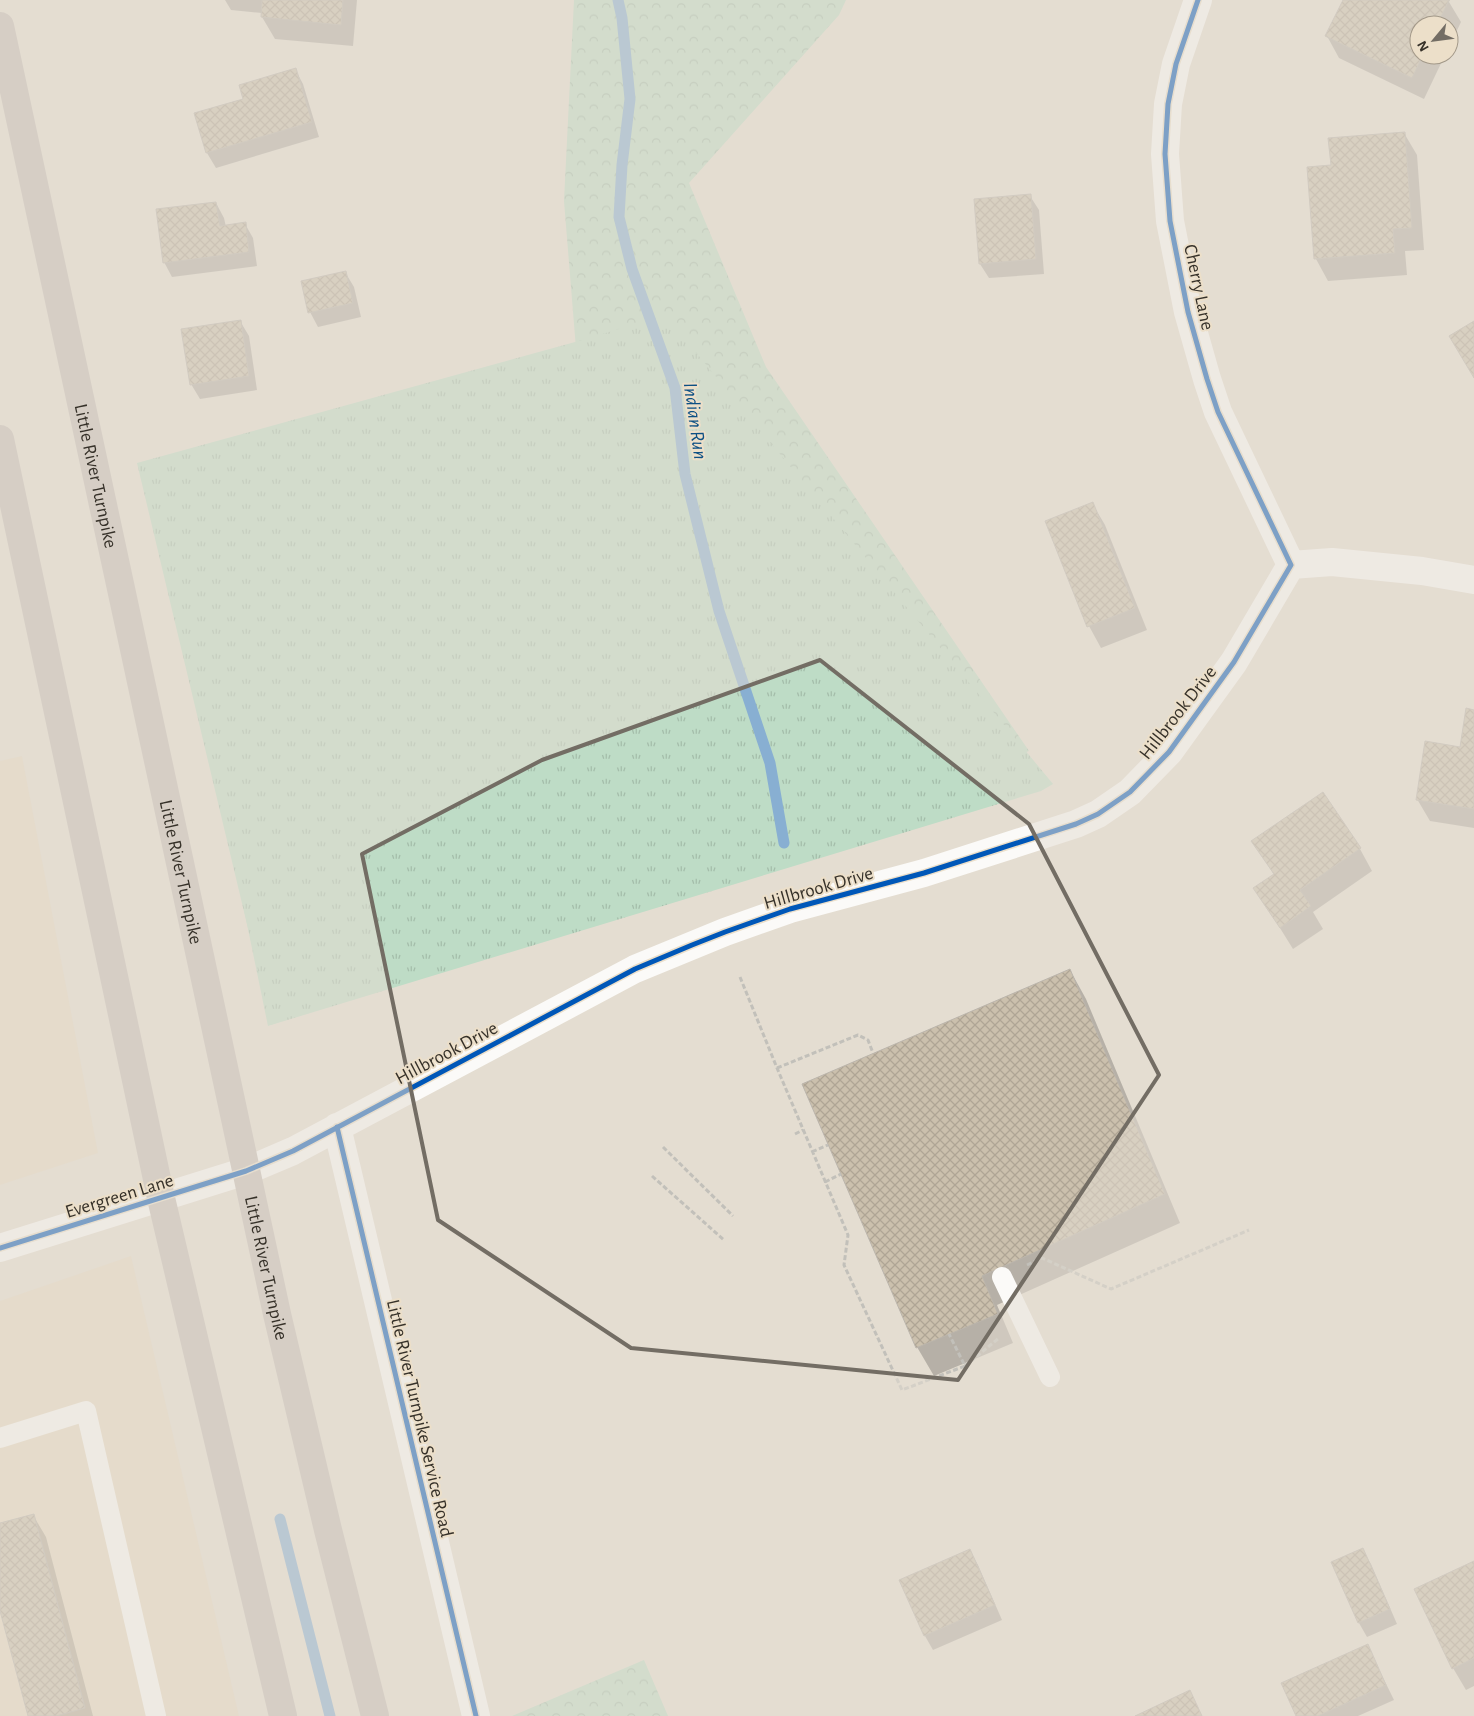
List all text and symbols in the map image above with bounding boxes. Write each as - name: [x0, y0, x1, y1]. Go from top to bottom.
- north arrow: [1409, 15, 1459, 65]
- text: N: [1415, 38, 1432, 53]
- street label: Cherry Lane: [1180, 243, 1217, 332]
- water label: Indian Run: [680, 381, 710, 461]
- street label: Little River Turnpike: [71, 402, 120, 550]
- street label: Hillbrook Drive: [1136, 663, 1220, 763]
- street label: Little River Turnpike: [156, 798, 205, 946]
- street label: Hillbrook Drive: [762, 864, 875, 913]
- street label: Hillbrook Drive: [393, 1018, 501, 1088]
- street label: Evergreen Lane: [63, 1171, 176, 1222]
- street label: Little River Turnpike: [241, 1194, 291, 1342]
- street label: Little River Turnpike Service Road: [383, 1298, 456, 1539]

